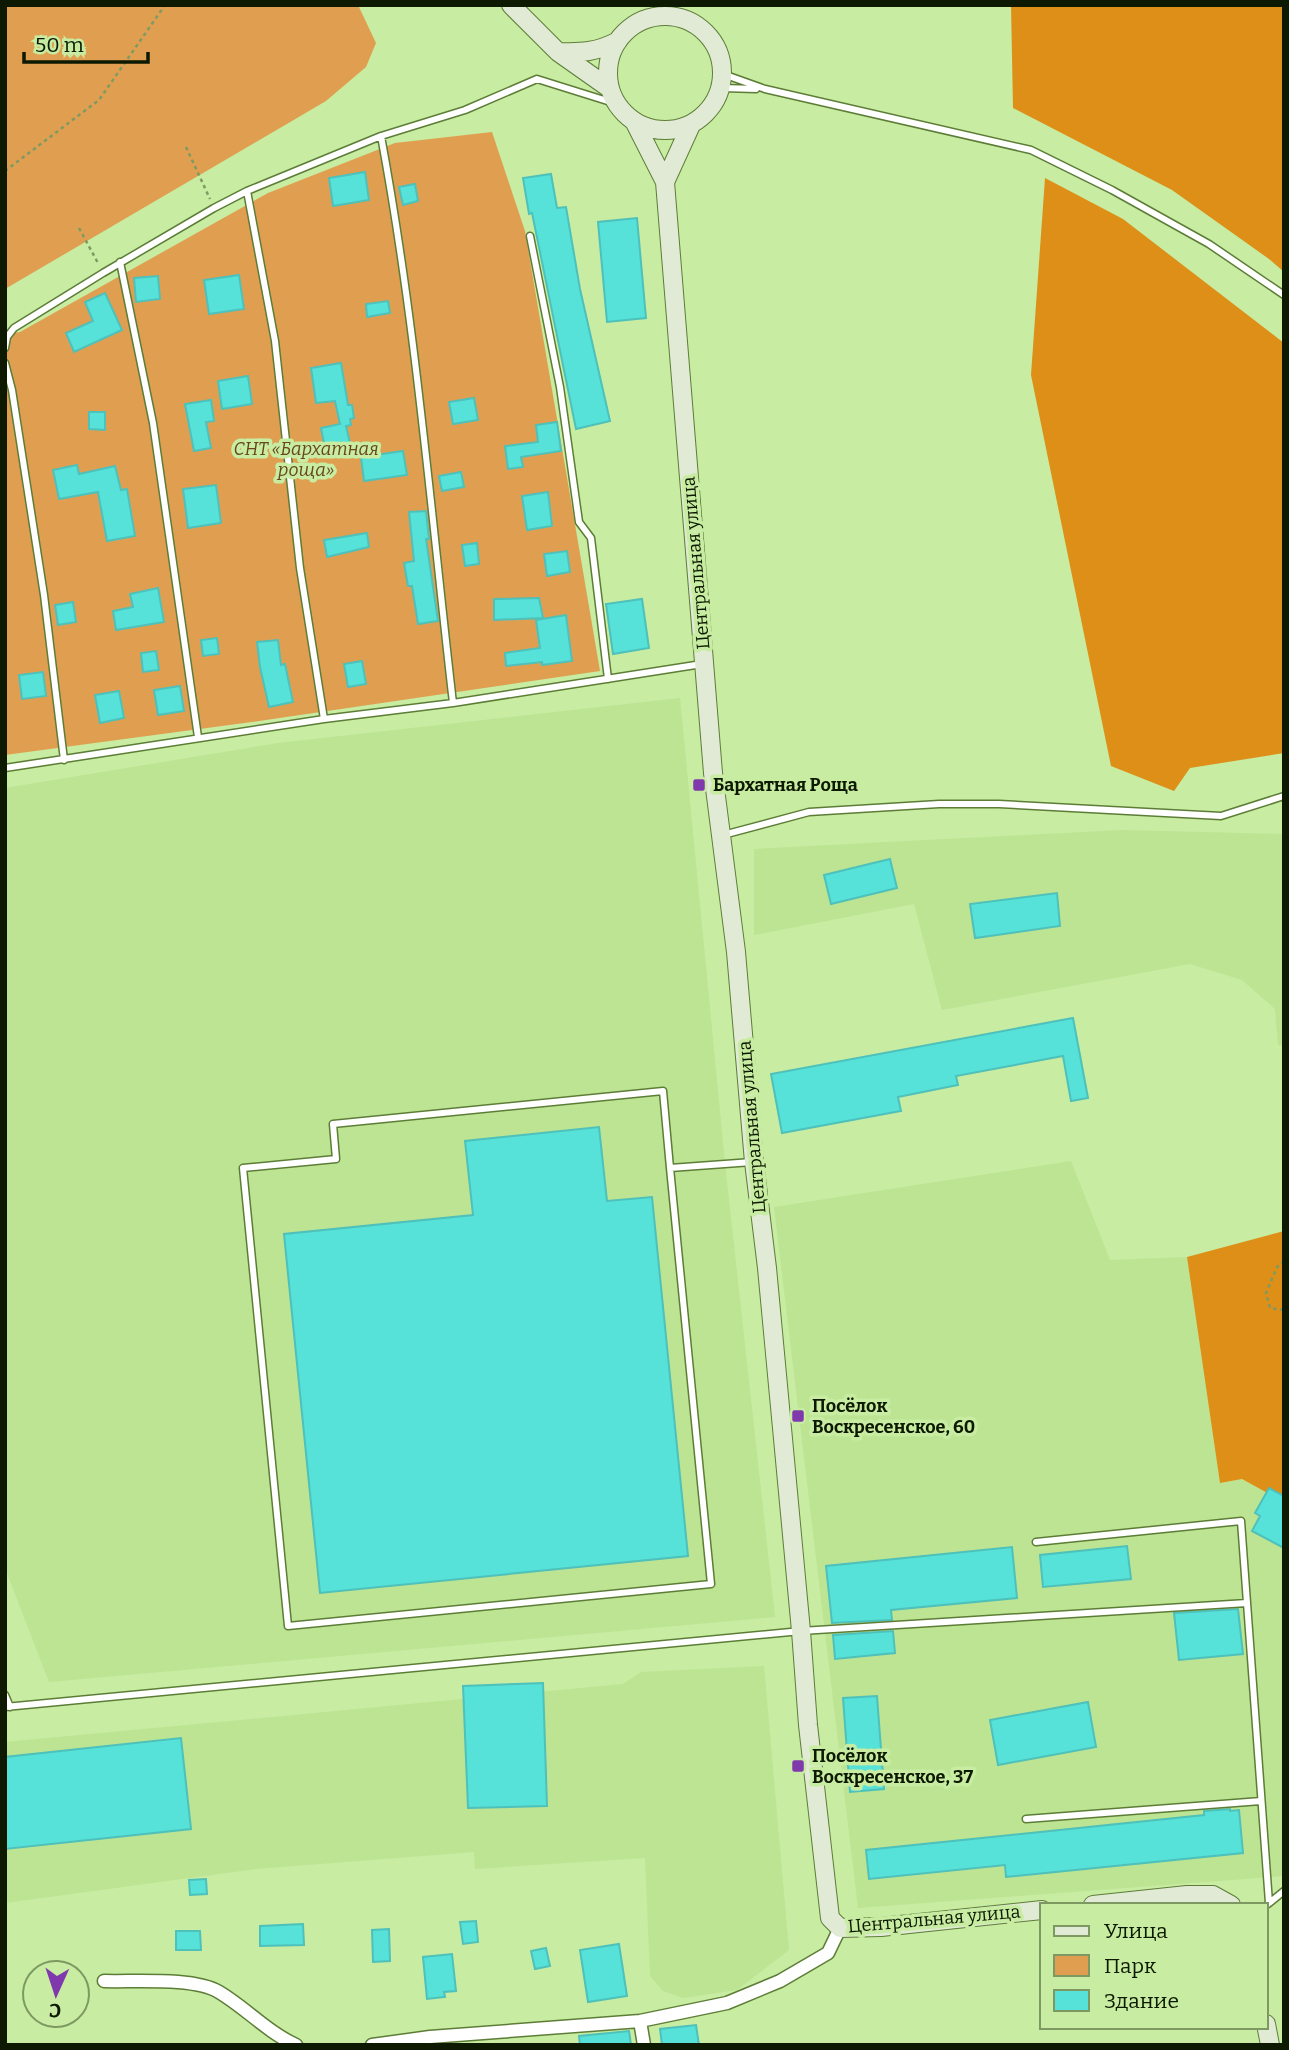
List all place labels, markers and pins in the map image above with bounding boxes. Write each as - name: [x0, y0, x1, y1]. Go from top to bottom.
- place label: Бархатная Роща: [713, 774, 858, 796]
- marker: Бархатная Роща: [691, 777, 707, 793]
- place label: Посёлок Воскресенское, 60: [812, 1395, 975, 1438]
- marker: Посёлок Воскресенское, 60: [790, 1408, 806, 1424]
- place label: Посёлок Воскресенское, 37: [812, 1745, 973, 1788]
- marker: Посёлок Воскресенское, 37: [790, 1758, 806, 1774]

